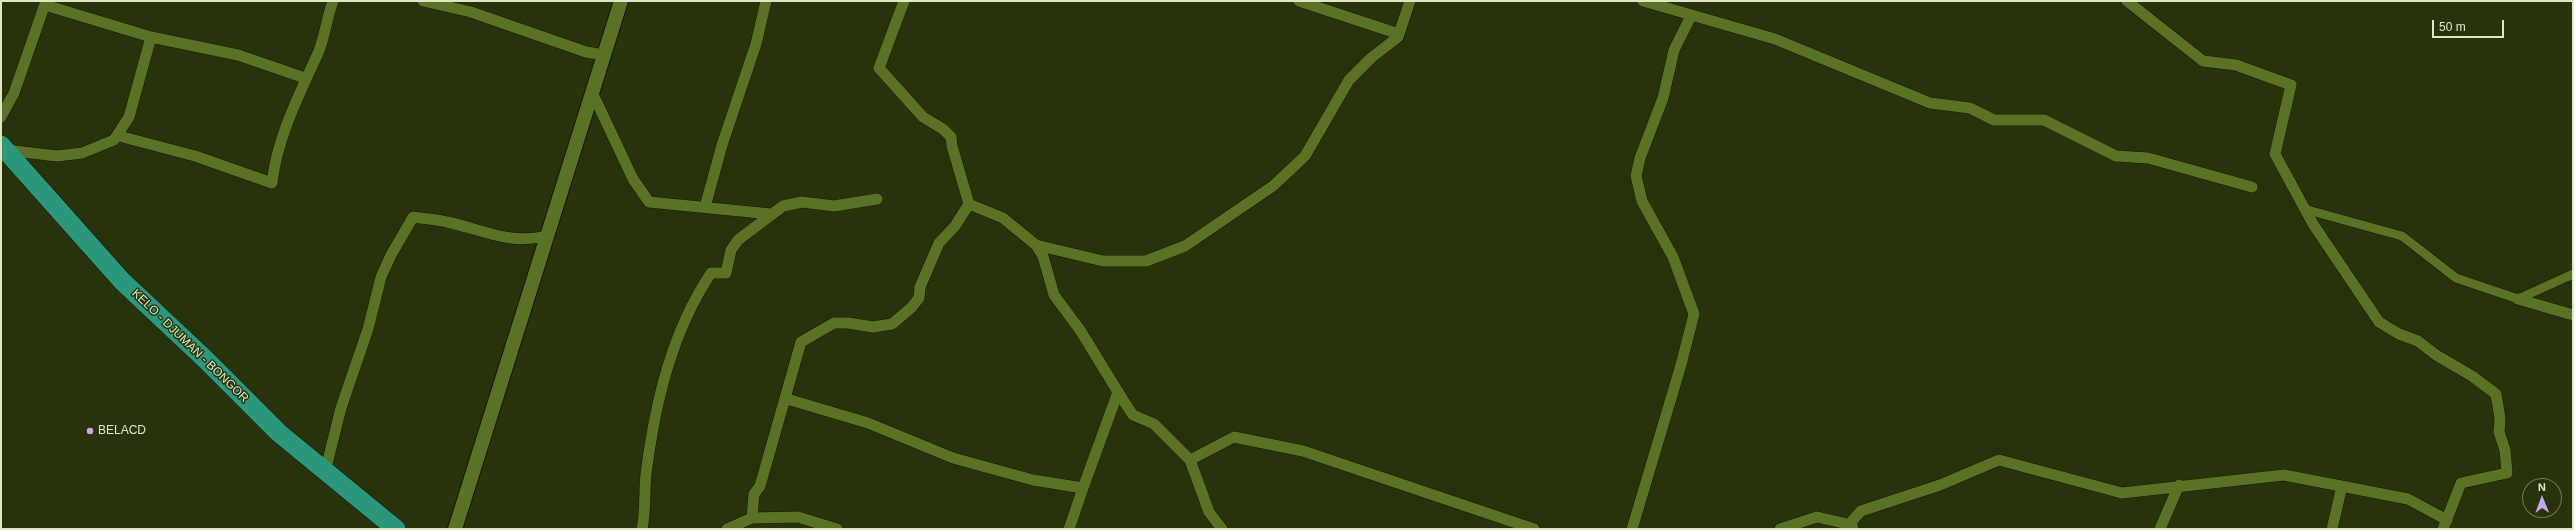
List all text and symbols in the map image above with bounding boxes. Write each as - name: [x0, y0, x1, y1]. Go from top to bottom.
- scale bar: [2434, 12, 2506, 38]
- text: 50 m: [2439, 20, 2466, 34]
- street label: KELO - DJUMAN - BONGOR: [129, 286, 251, 406]
- place label: BELACD: [98, 424, 146, 438]
- marker: BELACD: [85, 426, 95, 436]
- north arrow: [2522, 478, 2562, 518]
- text: N: [2538, 481, 2546, 493]

